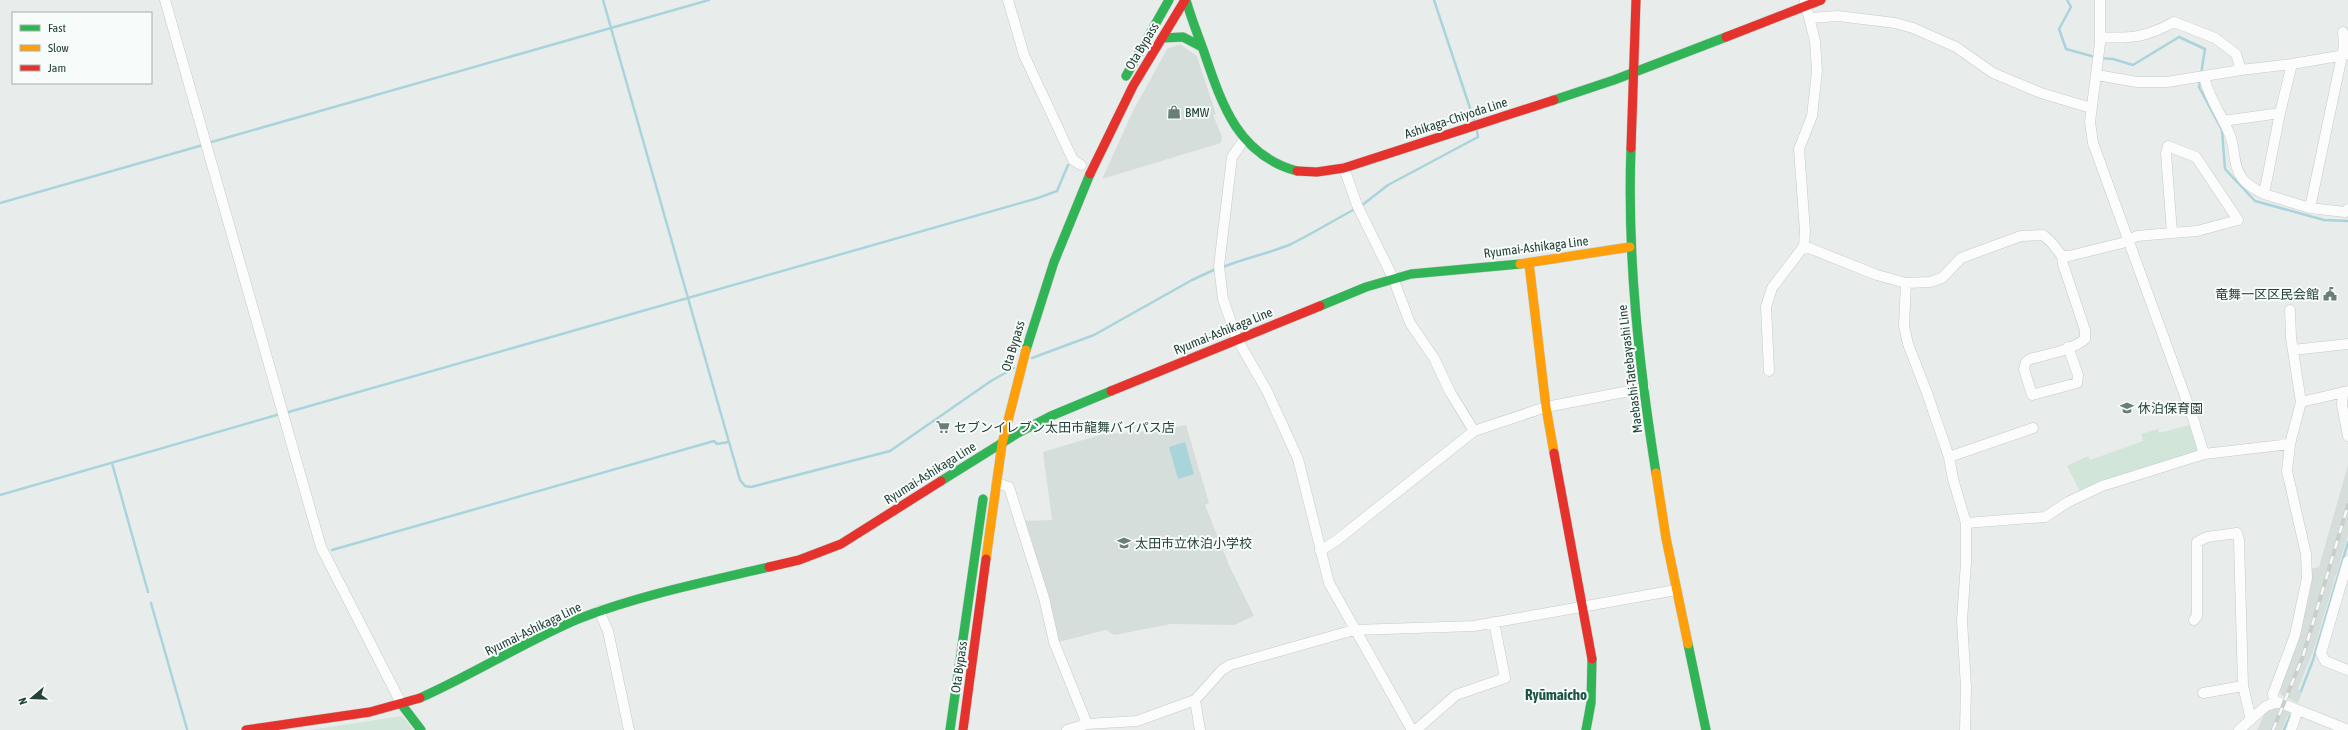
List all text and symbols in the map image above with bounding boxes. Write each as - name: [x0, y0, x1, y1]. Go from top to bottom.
- legend: [12, 12, 152, 84]
- street label: Ota Bypass: [1122, 19, 1162, 72]
- text: Fast: [48, 21, 66, 35]
- text: Slow: [48, 41, 69, 55]
- text: Jam: [48, 61, 66, 75]
- street label: Ashikaga-Chiyoda Line: [1403, 94, 1509, 142]
- shop icon: BMW: [1166, 104, 1182, 120]
- place label: BMW: [1185, 105, 1210, 120]
- street label: Ryumai-Ashikaga Line: [1483, 233, 1589, 261]
- public building icon: 竜舞一区区民会館: [2322, 286, 2338, 302]
- place label: 竜舞一区区民会館: [2215, 287, 2319, 302]
- street label: Ryumai-Ashikaga Line: [1171, 304, 1275, 358]
- street label: Maebashi-Tatebayashi Line: [1615, 304, 1645, 434]
- street label: Ota Bypass: [998, 319, 1028, 373]
- school or university icon: 休泊保育園: [2119, 400, 2135, 416]
- place label: 休泊保育園: [2138, 401, 2203, 416]
- supermarket icon: セブンイレブン太田市龍舞バイパス店: [935, 419, 951, 435]
- place label: セブンイレブン太田市龍舞バイパス店: [954, 420, 1175, 435]
- street label: Ryumai-Ashikaga Line: [881, 439, 979, 507]
- school or university icon: 太田市立休泊小学校: [1116, 535, 1132, 551]
- place label: 太田市立休泊小学校: [1135, 536, 1252, 551]
- street label: Ryumai-Ashikaga Line: [482, 599, 584, 659]
- street label: Ota Bypass: [948, 640, 970, 694]
- north arrow: [12, 678, 52, 718]
- district label: Ryūmaicho: [1525, 686, 1587, 703]
- text: N: [16, 696, 29, 706]

